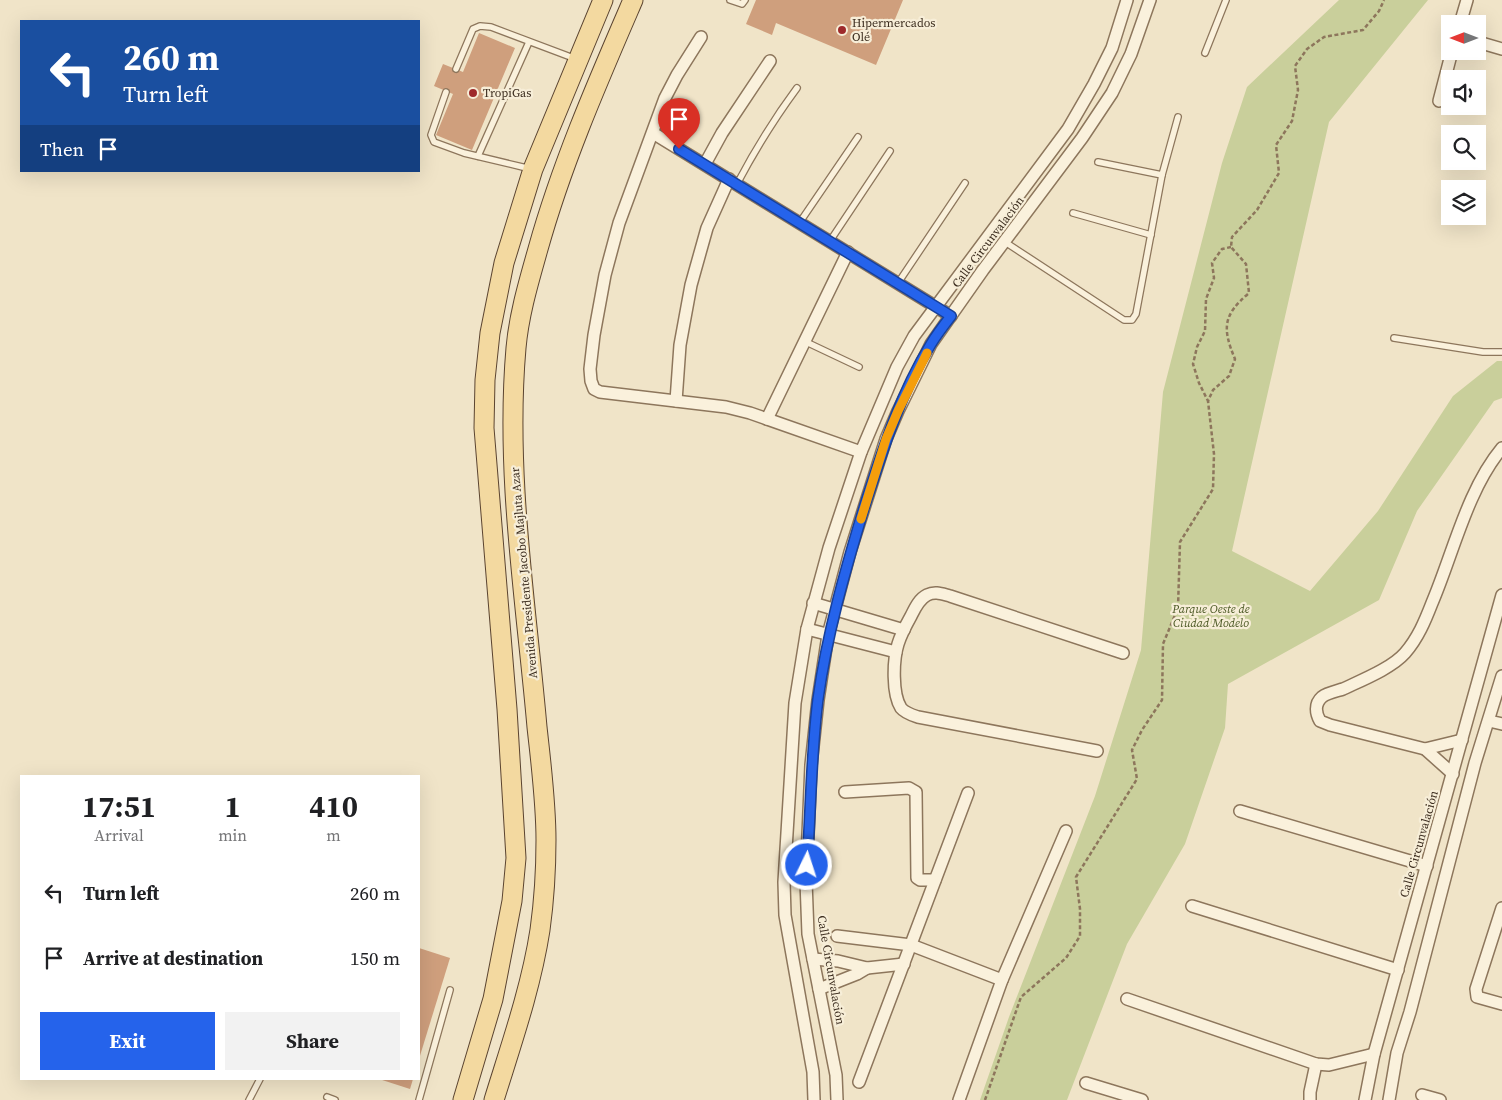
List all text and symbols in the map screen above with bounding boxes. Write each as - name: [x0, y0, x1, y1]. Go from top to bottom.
- place label: Hipermercados Olé: [852, 15, 936, 45]
- north arrow: [1441, 15, 1486, 60]
- map controls: [1441, 15, 1486, 225]
- marker: Hipermercados Olé: [836, 24, 848, 36]
- text: 260 m: [123, 34, 219, 82]
- icon: left: [40, 40, 105, 105]
- button: sound: [1441, 70, 1486, 115]
- text: Turn left: [123, 79, 208, 109]
- place label: TropiGas: [483, 85, 531, 101]
- marker: TropiGas: [467, 87, 479, 99]
- pin: [658, 98, 700, 149]
- icon: arrive: [665, 105, 693, 133]
- button: search: [1441, 125, 1486, 170]
- icon: arrive: [94, 135, 122, 163]
- text: Then: [40, 136, 84, 162]
- button: layers: [1441, 180, 1486, 225]
- street label: Calle Circunvalación: [948, 193, 1028, 291]
- street label: Avenida Presidente Jacobo Majluta Azar: [507, 467, 541, 679]
- park label: Parque Oeste de Ciudad Modelo: [1171, 601, 1250, 631]
- text: 17:51: [82, 786, 156, 827]
- text: 1: [224, 786, 241, 827]
- text: 410: [309, 786, 358, 827]
- street label: Calle Circunvalación: [1396, 789, 1442, 899]
- text: Arrival: [94, 824, 144, 846]
- text: min: [218, 824, 247, 846]
- text: m: [326, 824, 341, 846]
- position arrow: [780, 838, 832, 890]
- icon: left: [40, 879, 68, 907]
- text: Turn left: [83, 880, 159, 906]
- text: 260 m: [350, 880, 400, 906]
- street label: Calle Circunvalación: [814, 914, 848, 1026]
- icon: arrive: [40, 944, 68, 972]
- text: Arrive at destination: [83, 945, 263, 971]
- text: 150 m: [350, 945, 400, 971]
- button: Exit: [40, 1012, 215, 1070]
- button: Share: [225, 1012, 400, 1070]

